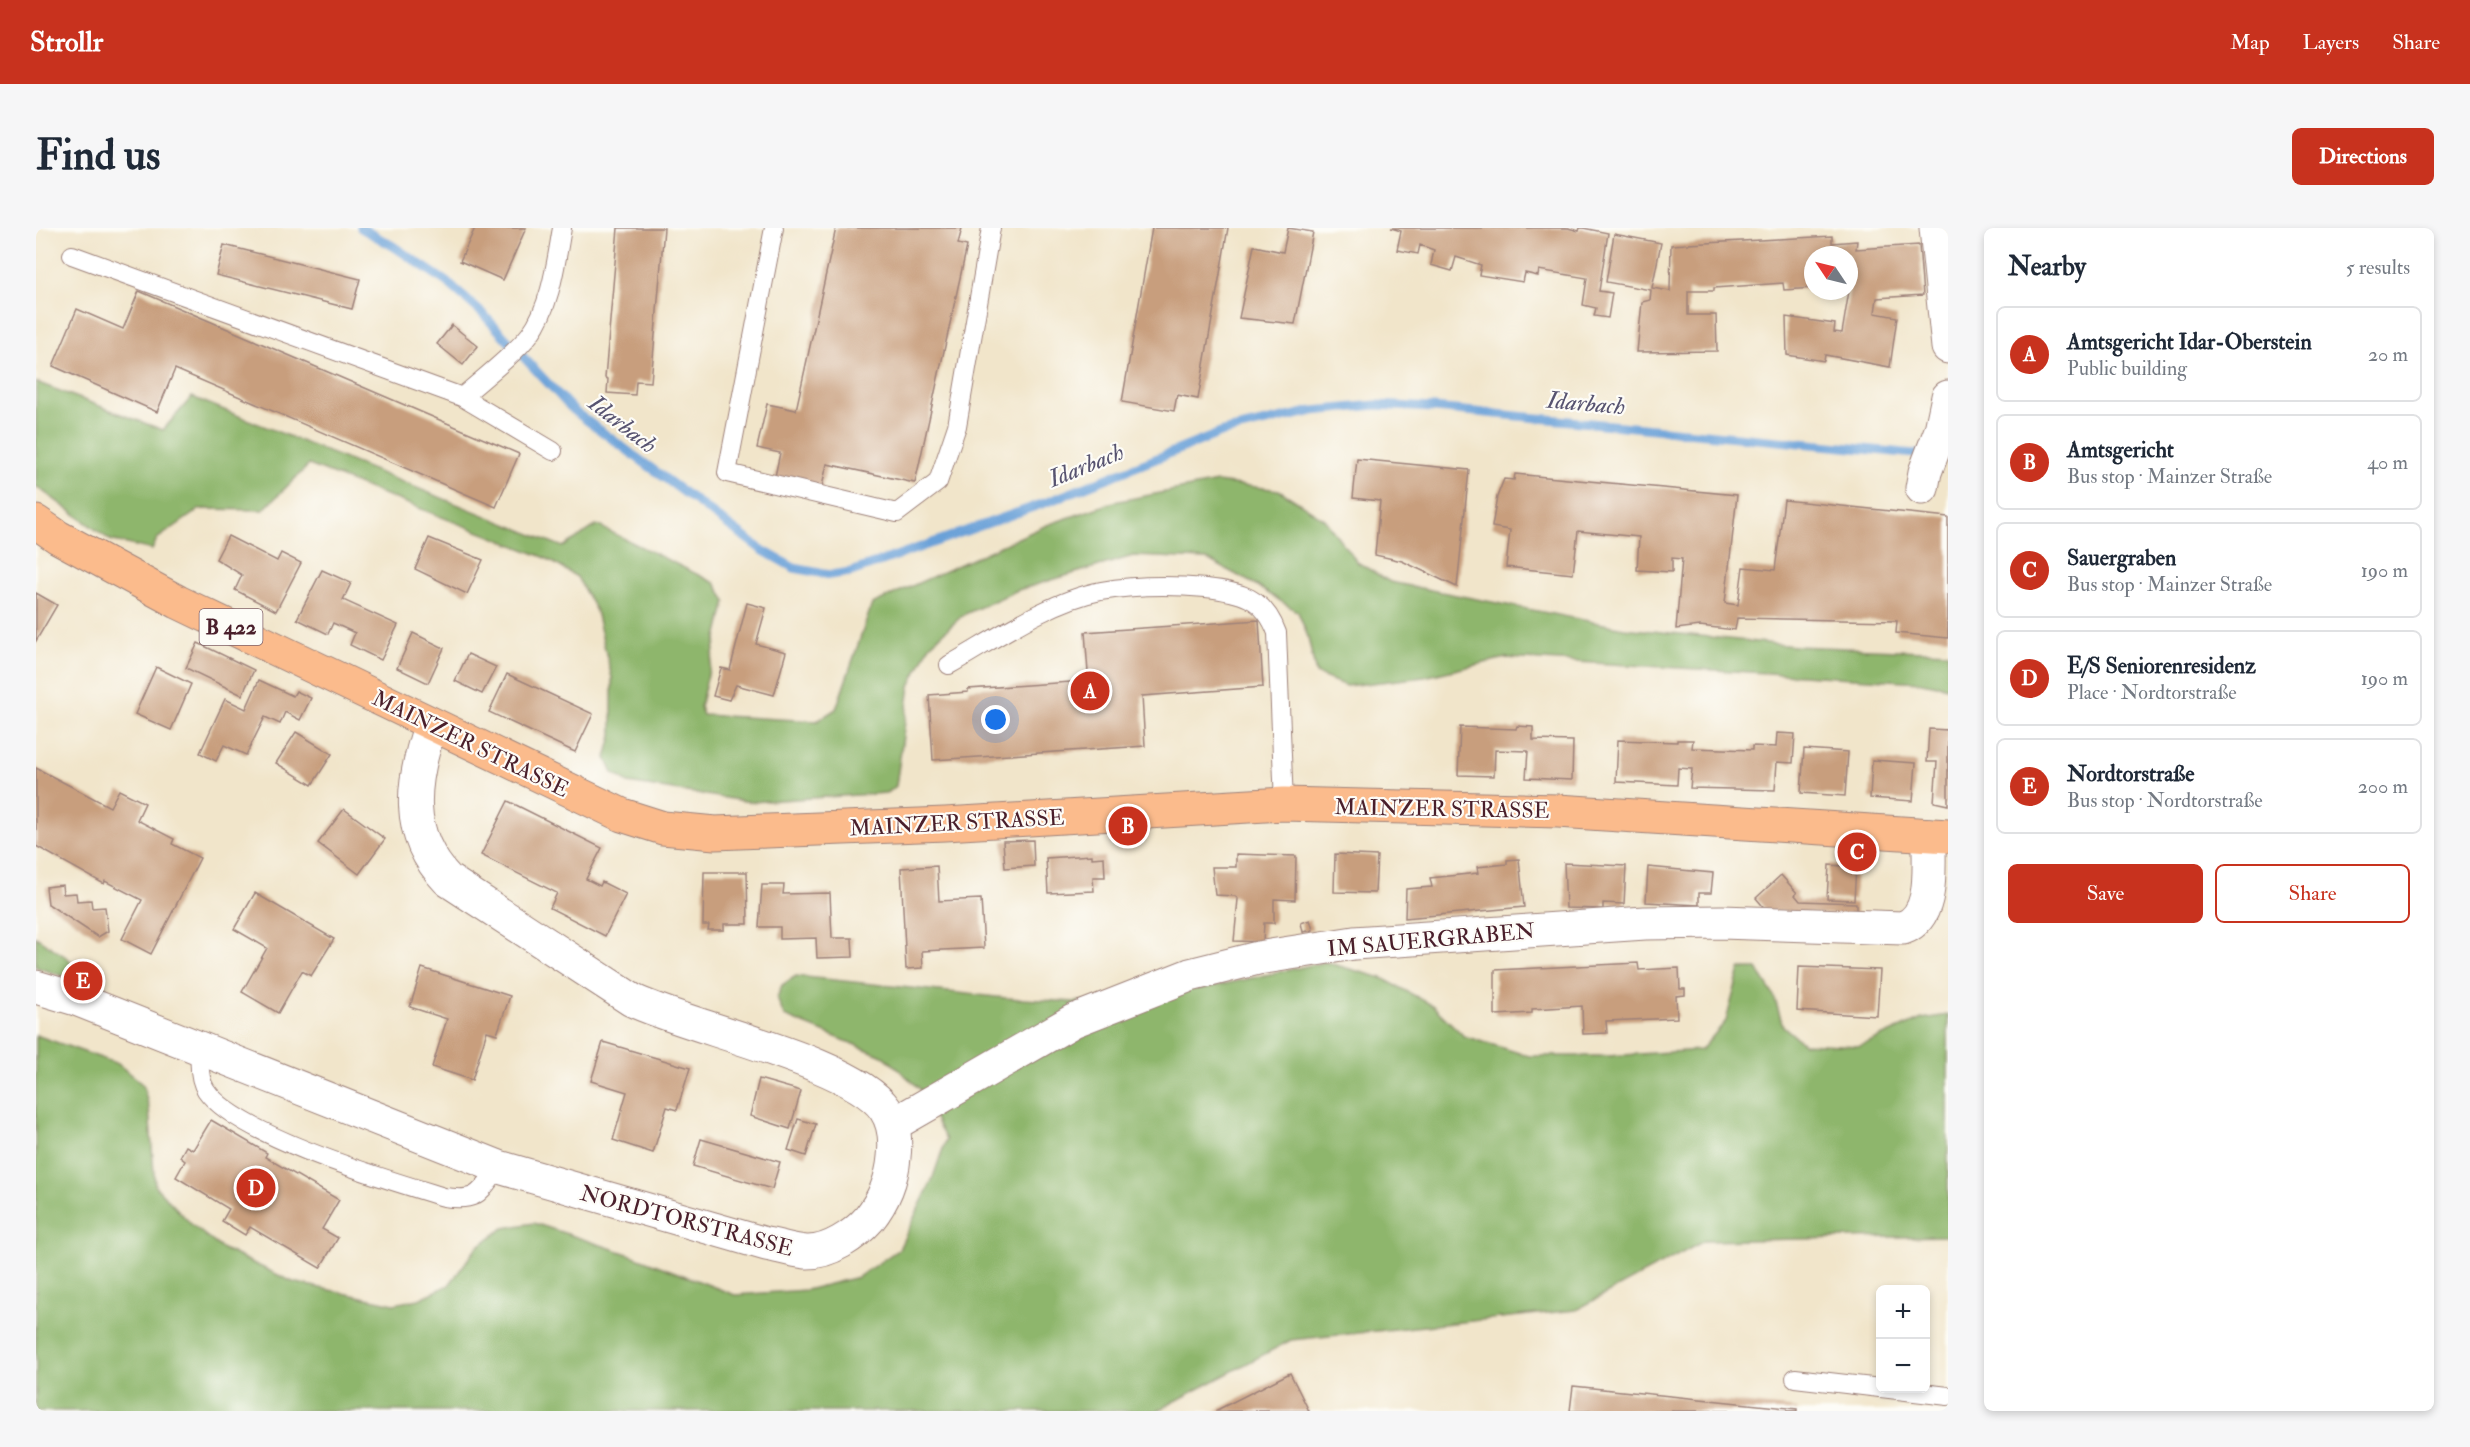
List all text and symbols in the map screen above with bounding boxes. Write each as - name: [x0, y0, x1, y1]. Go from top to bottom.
- text: Strollr: [30, 25, 103, 60]
- text: Map: [2230, 29, 2270, 56]
- text: Layers: [2303, 29, 2359, 56]
- text: Share: [2392, 29, 2440, 56]
- button: Directions: [2292, 128, 2434, 185]
- text: Find us: [36, 130, 160, 182]
- north arrow: [1804, 246, 1858, 300]
- text: Nearby: [2008, 251, 2086, 283]
- text: 5 results: [2346, 255, 2410, 280]
- text: Amtsgericht Idar-Oberstein: [2067, 328, 2312, 356]
- text: A: [2023, 342, 2036, 367]
- text: 20 m: [2368, 342, 2408, 367]
- text: Public building: [2067, 356, 2187, 381]
- water label: Idarbach: [1543, 384, 1627, 422]
- water label: Idarbach: [581, 387, 663, 461]
- water label: Idarbach: [1042, 436, 1129, 495]
- text: Amtsgericht: [2067, 436, 2174, 464]
- text: B: [2023, 450, 2036, 475]
- text: 40 m: [2367, 450, 2408, 475]
- text: Bus stop · Mainzer Straße: [2067, 464, 2272, 489]
- text: Sauergraben: [2067, 544, 2176, 572]
- text: C: [2022, 558, 2037, 583]
- text: 190 m: [2361, 558, 2408, 583]
- text: Bus stop · Mainzer Straße: [2067, 572, 2272, 597]
- road number: B 422: [200, 609, 262, 645]
- text: E/S Seniorenresidenz: [2067, 652, 2256, 680]
- text: D: [2021, 666, 2038, 691]
- text: 190 m: [2361, 666, 2408, 691]
- pin: A: [1070, 668, 1110, 714]
- text: Place · Nordtorstraße: [2067, 680, 2237, 705]
- street label: MAINZER STRASSE: [368, 684, 574, 804]
- your location: [981, 705, 1010, 734]
- text: Nordtorstraße: [2067, 760, 2194, 788]
- text: E: [2022, 774, 2037, 799]
- text: 200 m: [2358, 774, 2408, 799]
- text: Bus stop · Nordtorstraße: [2067, 788, 2263, 813]
- street label: MAINZER STRASSE: [1334, 793, 1550, 825]
- street label: MAINZER STRASSE: [849, 803, 1065, 843]
- pin: B: [1108, 804, 1148, 848]
- pin: C: [1838, 830, 1876, 874]
- button: Save: [2008, 864, 2203, 923]
- button: Share: [2215, 864, 2410, 923]
- street label: IM SAUERGRABEN: [1326, 917, 1536, 963]
- pin: E: [64, 958, 102, 1004]
- pin: D: [236, 1166, 276, 1210]
- street label: NORDTORSTRASSE: [577, 1179, 796, 1263]
- map controls: [1876, 1285, 1930, 1393]
- button: +: [1876, 1285, 1930, 1339]
- button: −: [1876, 1339, 1930, 1393]

